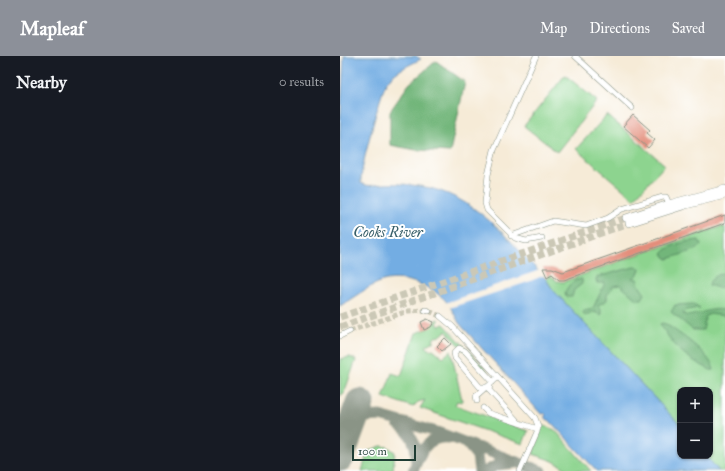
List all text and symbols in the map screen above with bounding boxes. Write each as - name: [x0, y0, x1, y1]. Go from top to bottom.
- text: Mapleaf: [20, 17, 84, 40]
- text: Map: [540, 20, 567, 37]
- text: Directions: [589, 20, 650, 37]
- text: Saved: [672, 20, 705, 37]
- text: Nearby: [16, 72, 67, 93]
- text: 0 results: [279, 74, 324, 90]
- water label: Cooks River: [353, 223, 424, 241]
- map controls: [677, 387, 713, 459]
- button: +: [677, 387, 713, 423]
- button: −: [677, 423, 713, 459]
- scale bar: [352, 443, 416, 462]
- text: 100 m: [358, 445, 387, 458]

